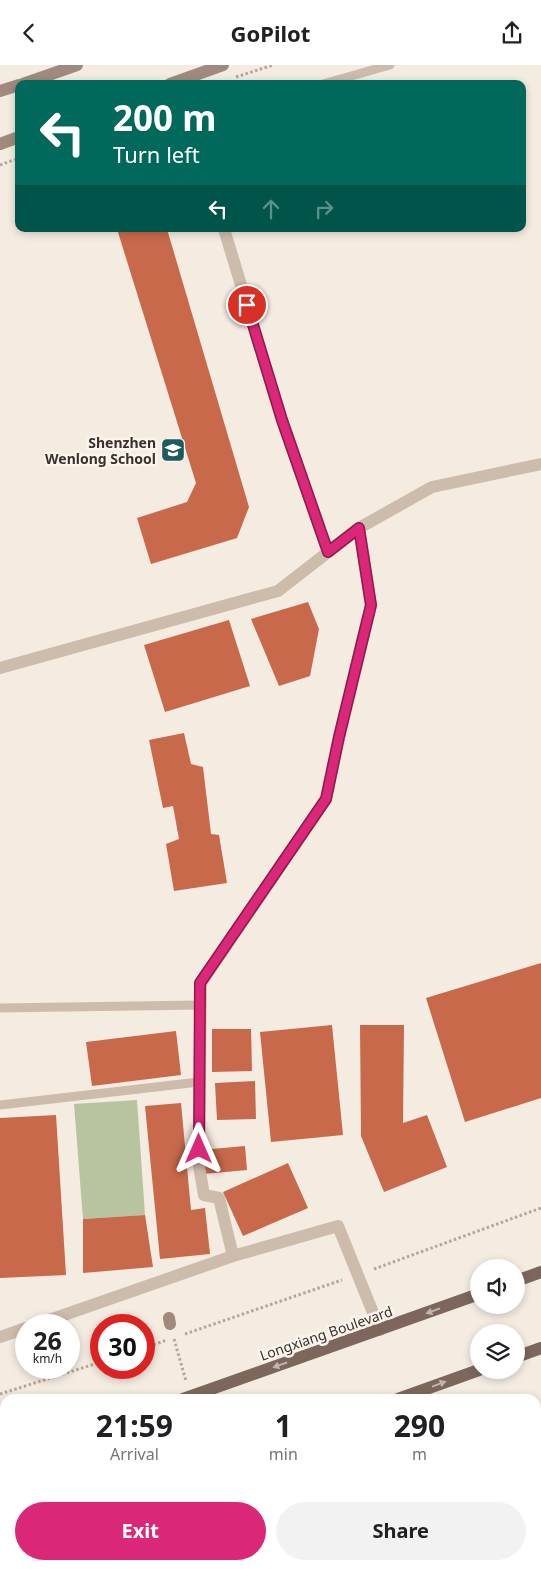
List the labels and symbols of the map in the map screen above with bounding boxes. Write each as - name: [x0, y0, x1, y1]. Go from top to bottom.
- pin: [226, 284, 268, 326]
- place label: Shenzhen Wenlong School: [45, 433, 156, 468]
- school or university icon: Shenzhen Wenlong School: [160, 437, 186, 463]
- position arrow: [172, 1122, 224, 1174]
- street label: Longxiang Boulevard: [257, 1301, 395, 1365]
- one-way arrow: [425, 1307, 440, 1315]
- speed limit sign: 30: [90, 1314, 155, 1379]
- one-way arrow: [272, 1362, 287, 1369]
- one-way arrow: [431, 1380, 446, 1387]

